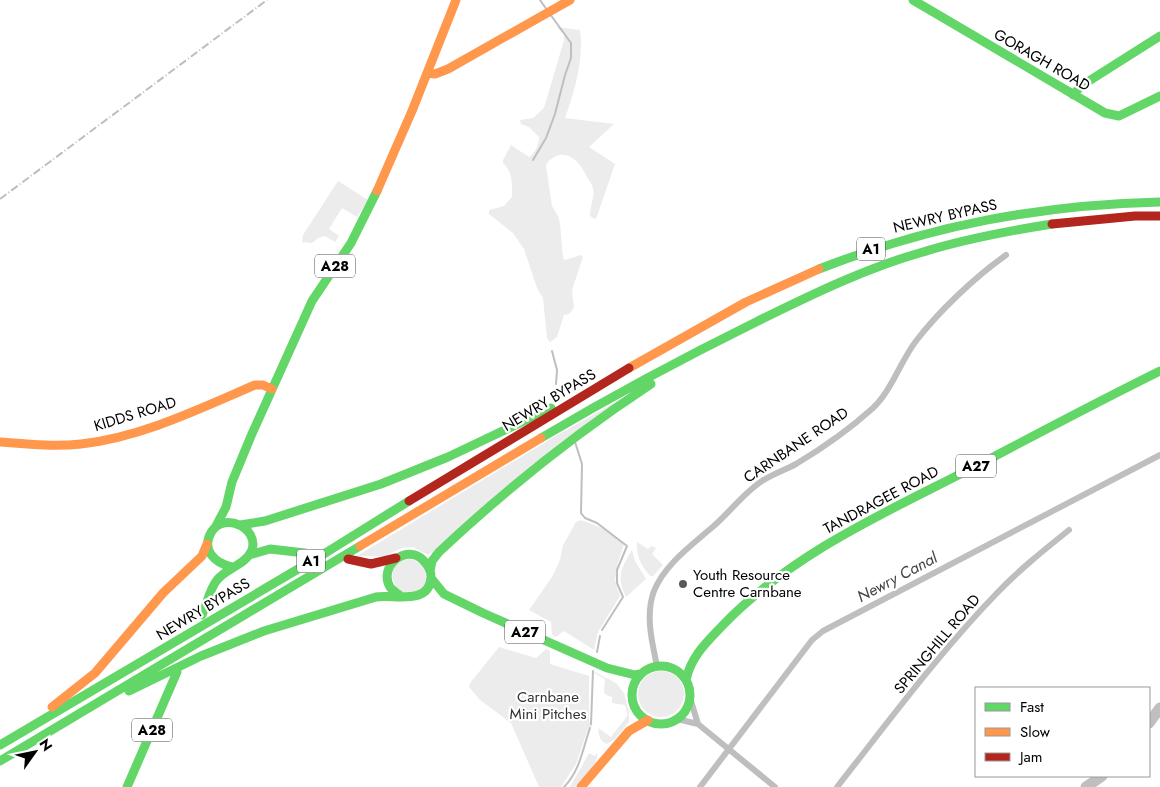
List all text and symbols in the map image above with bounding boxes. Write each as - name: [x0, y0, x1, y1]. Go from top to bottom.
- street label: GORAGH ROAD: [990, 23, 1094, 97]
- street label: NEWRY BYPASS: [891, 193, 999, 239]
- road number: A1: [857, 238, 885, 260]
- road number: A28: [315, 255, 355, 278]
- street label: NEWRY BYPASS: [498, 363, 600, 437]
- street label: KIDDS ROAD: [91, 391, 179, 437]
- street label: CARNBANE ROAD: [739, 402, 853, 488]
- road number: A27: [956, 454, 996, 478]
- street label: TANDRAGEE ROAD: [820, 460, 942, 540]
- water label: Newry Canal: [853, 546, 942, 608]
- road number: A1: [297, 550, 325, 572]
- place label: Youth Resource Centre Carnbane: [693, 564, 802, 603]
- street label: NEWRY BYPASS: [152, 572, 254, 646]
- marker: Youth Resource Centre Carnbane: [677, 578, 689, 590]
- street label: SPRINGHILL ROAD: [889, 589, 985, 699]
- road number: A27: [505, 620, 545, 644]
- park label: Carnbane Mini Pitches: [510, 686, 586, 725]
- legend: [975, 687, 1150, 777]
- text: Fast: [1020, 696, 1044, 718]
- road number: A28: [132, 718, 172, 742]
- text: Slow: [1020, 721, 1051, 743]
- north arrow: [10, 727, 60, 777]
- text: N: [34, 735, 57, 755]
- text: Jam: [1018, 746, 1043, 768]

